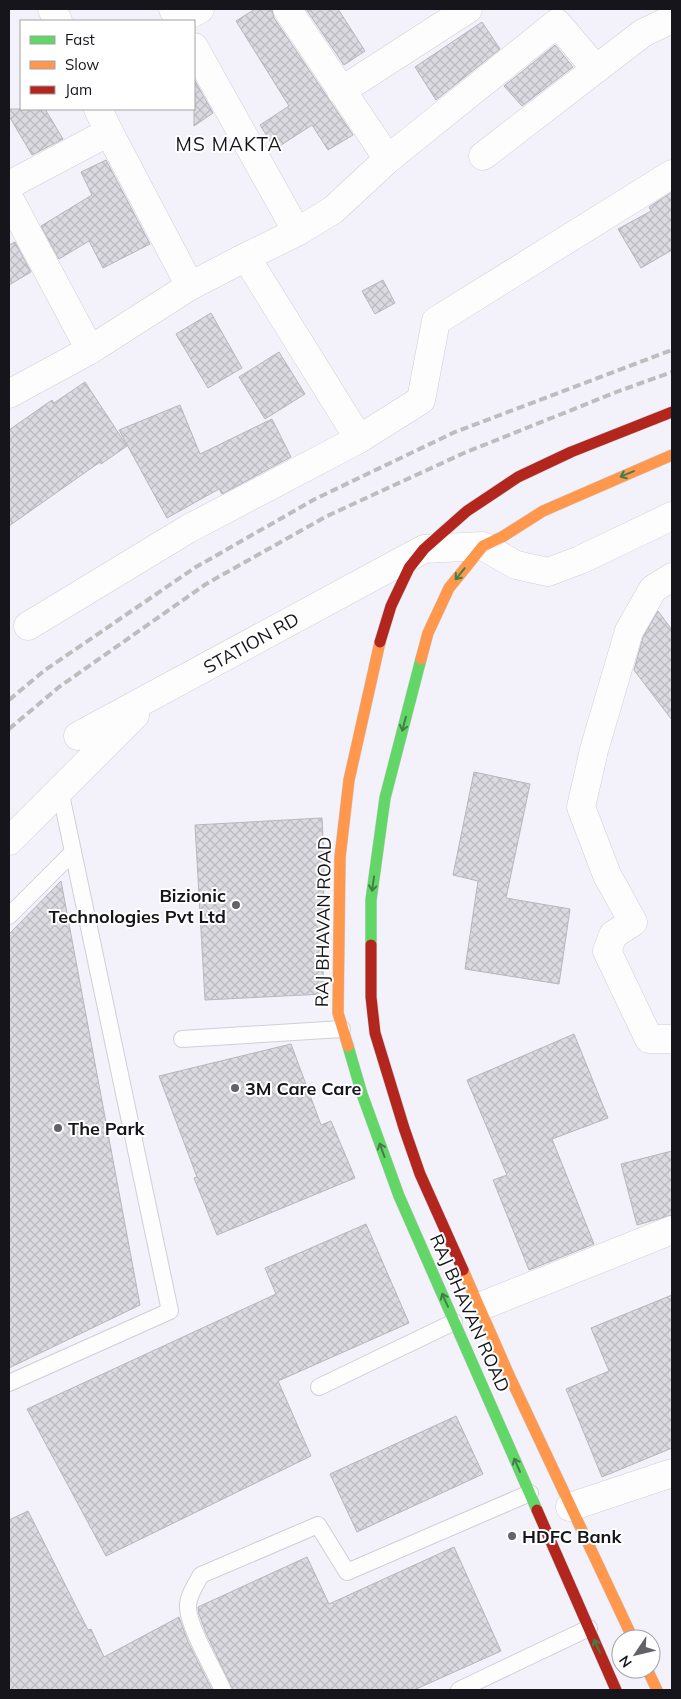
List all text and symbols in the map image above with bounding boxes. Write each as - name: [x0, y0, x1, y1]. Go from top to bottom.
- legend: [20, 20, 195, 110]
- text: Fast: [65, 30, 95, 49]
- text: Slow: [65, 55, 99, 74]
- text: Jam: [65, 80, 92, 99]
- district label: MS MAKTA: [176, 132, 282, 156]
- one-way arrow: [620, 470, 635, 479]
- one-way arrow: [455, 567, 466, 580]
- street label: STATION RD: [199, 607, 303, 679]
- one-way arrow: [399, 716, 408, 732]
- street label: RAJ BHAVAN ROAD: [310, 837, 336, 1007]
- one-way arrow: [368, 875, 378, 891]
- place label: Bizionic Technologies Pvt Ltd: [49, 884, 226, 928]
- marker: Bizionic Technologies Pvt Ltd: [230, 899, 242, 911]
- place label: 3M Care Care: [245, 1077, 361, 1100]
- marker: 3M Care Care: [229, 1082, 241, 1094]
- place label: The Park: [68, 1117, 146, 1140]
- marker: The Park: [52, 1122, 64, 1134]
- one-way arrow: [377, 1143, 386, 1158]
- street label: RAJ BHAVAN ROAD: [425, 1230, 515, 1396]
- one-way arrow: [439, 1293, 449, 1308]
- one-way arrow: [512, 1458, 522, 1473]
- place label: HDFC Bank: [522, 1525, 622, 1548]
- marker: HDFC Bank: [506, 1530, 518, 1542]
- north arrow: [611, 1629, 661, 1679]
- one-way arrow: [591, 1639, 601, 1654]
- text: N: [615, 1652, 636, 1671]

